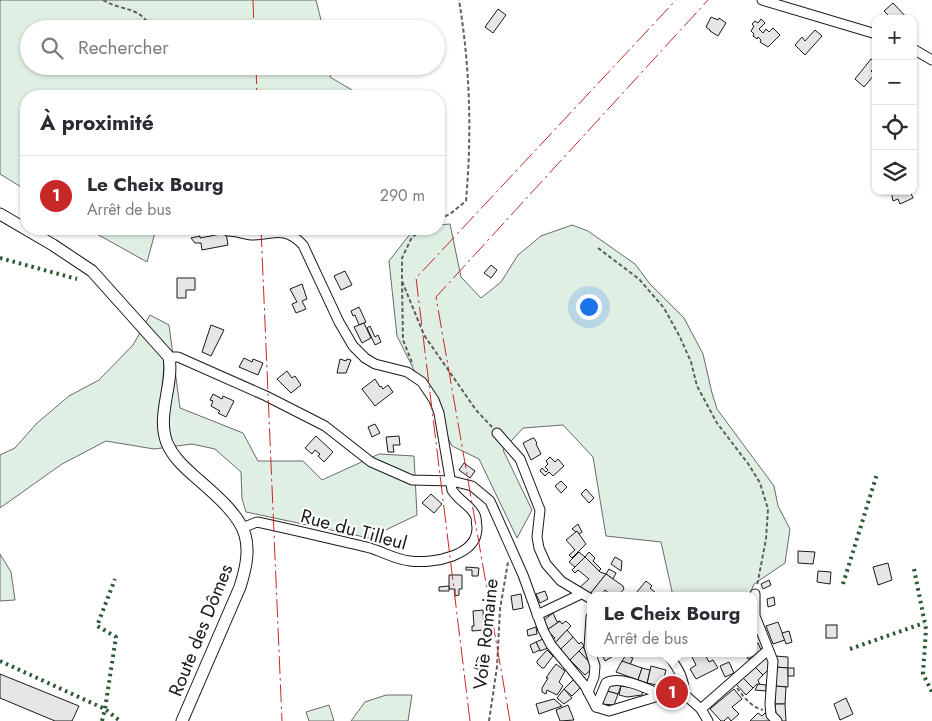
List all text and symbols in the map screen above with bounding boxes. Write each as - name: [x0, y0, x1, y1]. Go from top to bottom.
- map controls: [872, 15, 917, 195]
- button: +: [872, 15, 917, 60]
- search box: [20, 20, 445, 75]
- icon: search: [38, 34, 66, 62]
- text: Rechercher: [78, 34, 169, 61]
- button: −: [872, 60, 917, 105]
- button: locate: [872, 105, 917, 150]
- text: À proximité: [40, 108, 154, 138]
- button: layers: [872, 150, 917, 195]
- text: Le Cheix Bourg: [87, 171, 224, 198]
- text: 1: [52, 184, 60, 207]
- text: 290 m: [380, 184, 425, 207]
- text: Arrêt de bus: [87, 198, 171, 221]
- your location: [576, 294, 602, 320]
- street label: Rue du Tilleul: [298, 502, 410, 557]
- street label: Route des Dômes: [162, 560, 239, 700]
- street label: Voie Romaine: [466, 577, 505, 691]
- popup: [587, 592, 757, 657]
- text: Le Cheix Bourg: [604, 600, 740, 627]
- text: Arrêt de bus: [604, 627, 688, 650]
- pin: 1: [656, 673, 688, 711]

